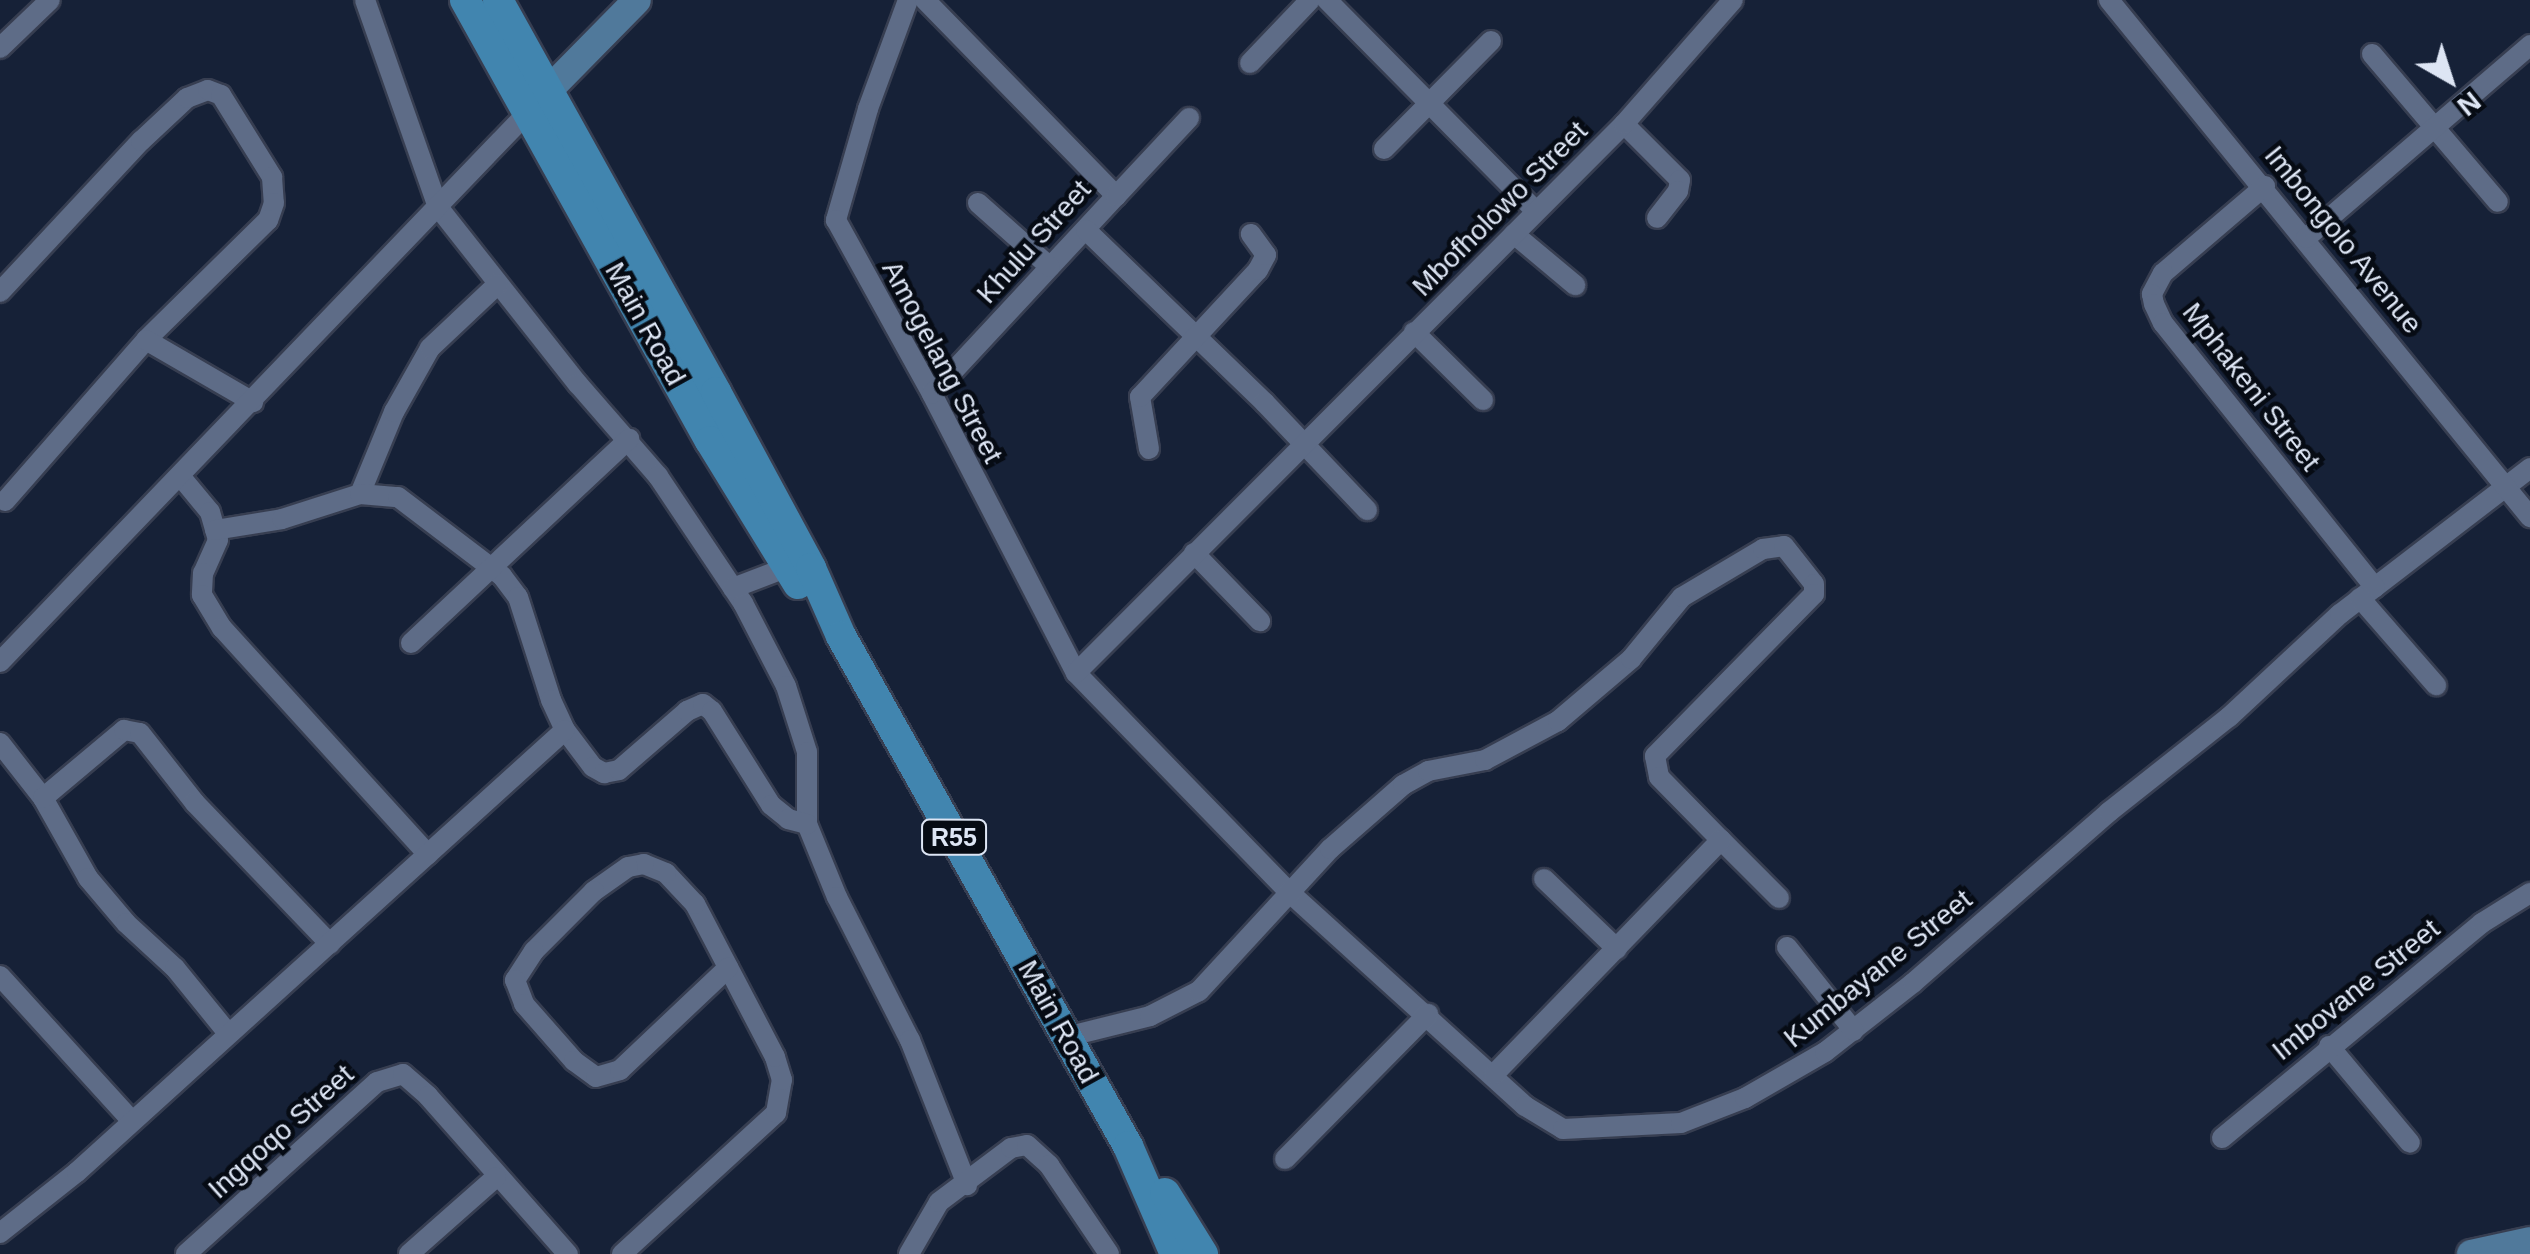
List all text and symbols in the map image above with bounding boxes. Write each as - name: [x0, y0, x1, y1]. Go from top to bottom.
- north arrow: [2400, 30, 2500, 130]
- text: N: [2452, 85, 2487, 122]
- street label: Mbofholowo Street: [1406, 115, 1594, 303]
- street label: Imbongolo Avenue: [2257, 139, 2429, 341]
- street label: Khulu Street: [970, 174, 1098, 310]
- street label: Amogelang Street: [875, 255, 1009, 469]
- street label: Main Road: [597, 257, 693, 391]
- street label: Mphakeni Street: [2175, 296, 2327, 478]
- road number: R55: [919, 817, 989, 857]
- street label: Kumbayane Street: [1777, 883, 1979, 1055]
- street label: Imbovane Street: [2266, 912, 2446, 1068]
- street label: Main Road: [1010, 955, 1106, 1089]
- street label: Ingqoqo Street: [202, 1058, 360, 1206]

